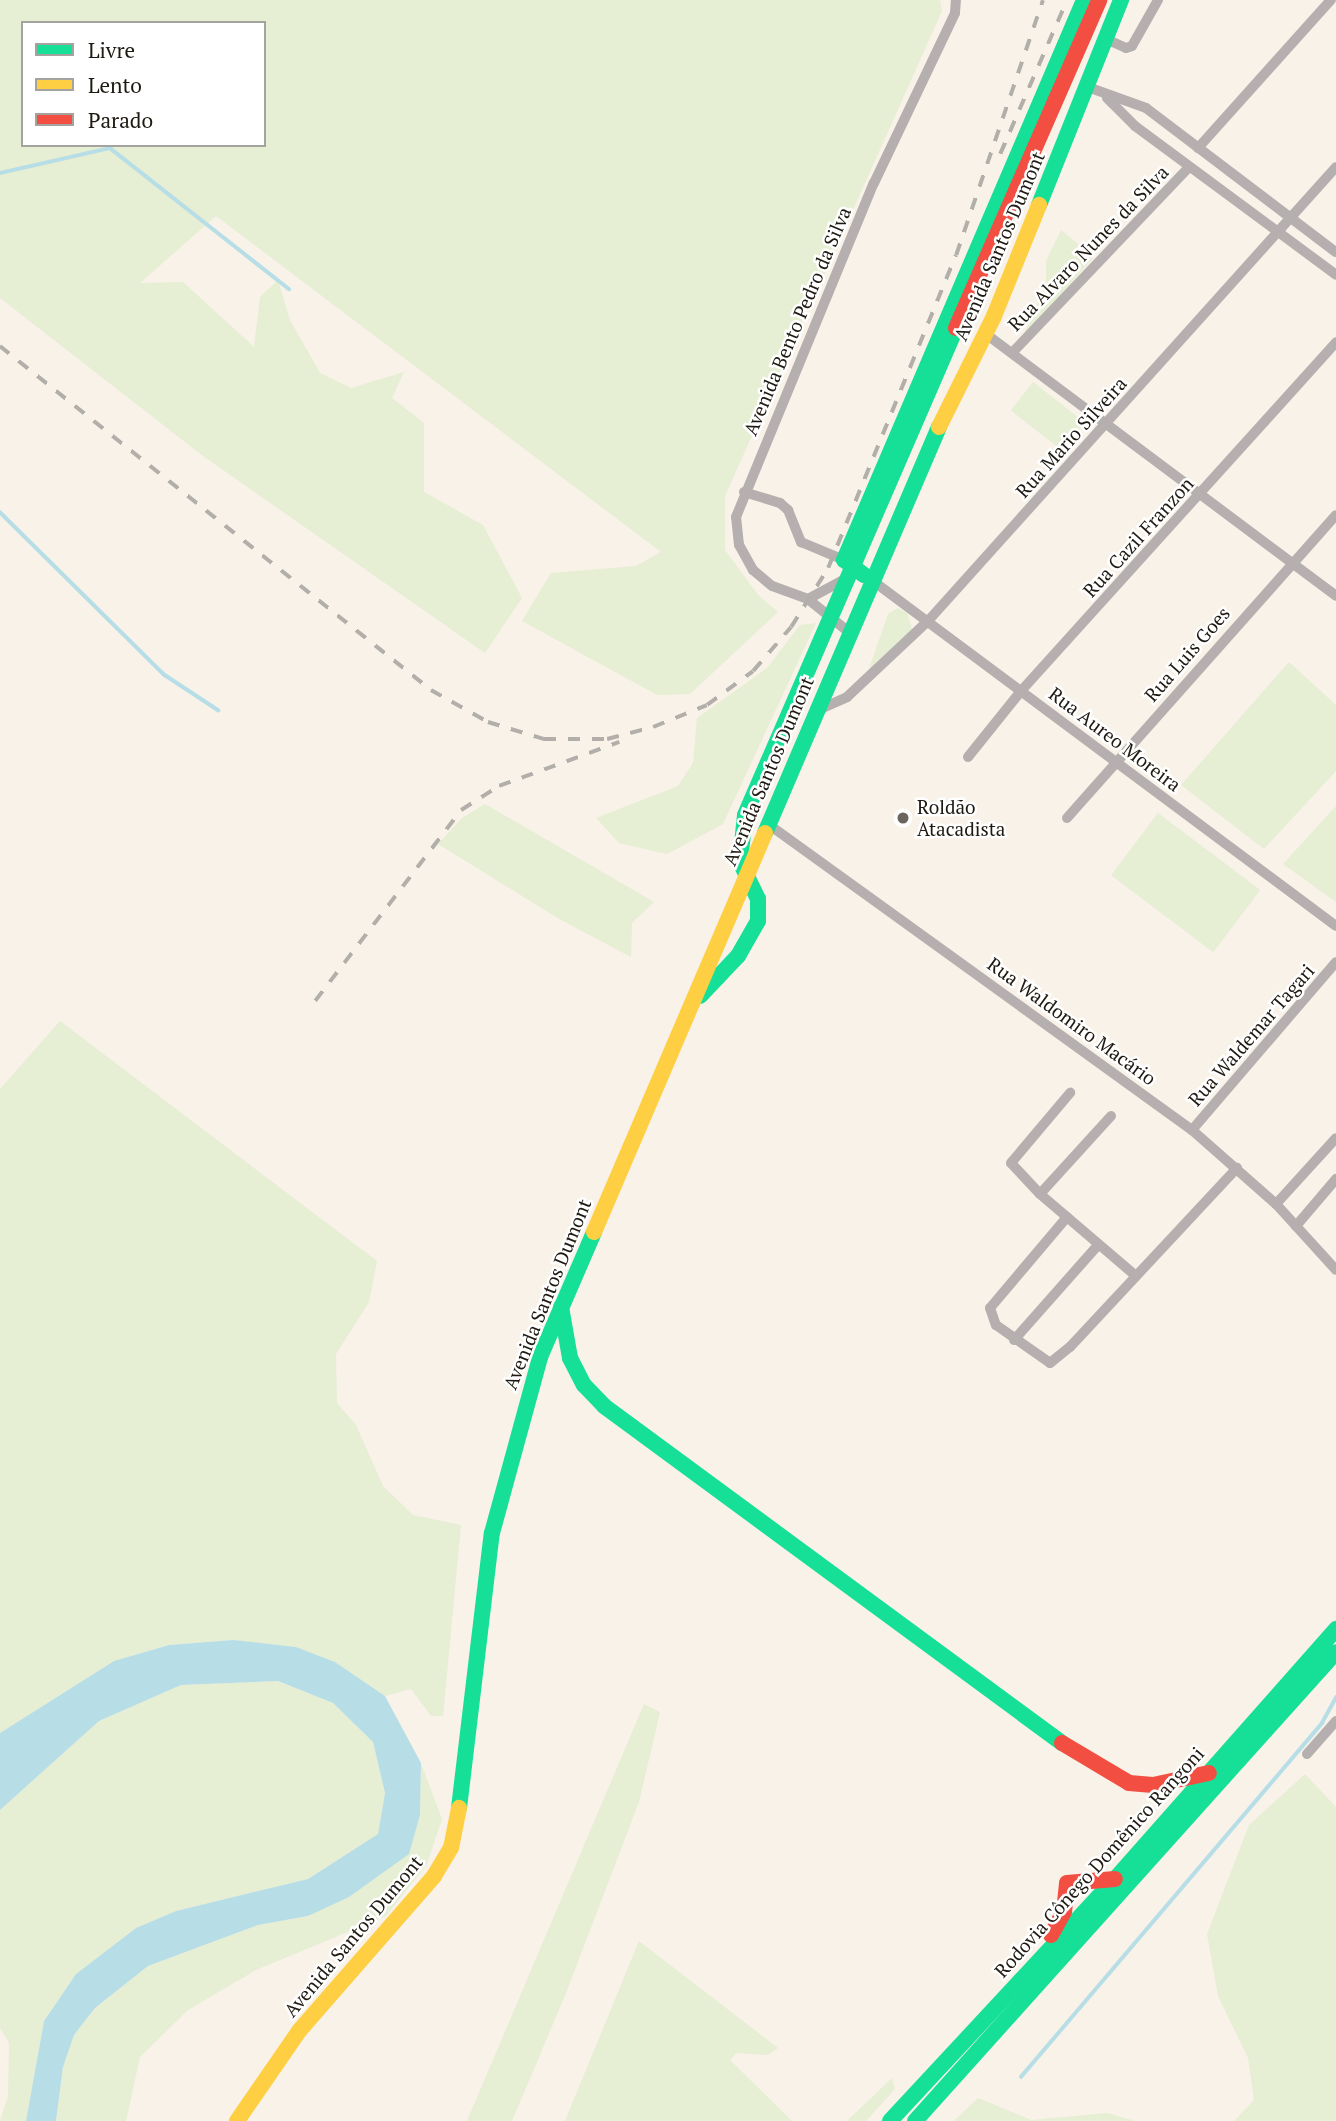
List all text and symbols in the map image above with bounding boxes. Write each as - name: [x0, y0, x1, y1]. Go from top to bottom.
- legend: [21, 21, 266, 147]
- text: Livre: [88, 36, 135, 64]
- text: Lento: [88, 71, 142, 99]
- text: Parado: [88, 106, 153, 134]
- street label: Avenida Santos Dumont: [949, 148, 1049, 344]
- street label: Rua Alvaro Nunes da Silva: [1003, 160, 1173, 336]
- street label: Avenida Bento Pedro da Silva: [738, 203, 856, 439]
- street label: Rua Mario Silveira: [1011, 372, 1131, 502]
- street label: Rua Cazil Franzon: [1078, 472, 1198, 602]
- street label: Rua Luis Goes: [1140, 602, 1234, 706]
- street label: Avenida Santos Dumont: [718, 673, 818, 869]
- street label: Rua Aureo Moreira: [1044, 682, 1186, 796]
- place label: Roldão Atacadista: [917, 796, 1005, 840]
- marker: Roldão Atacadista: [895, 810, 911, 826]
- street label: Rua Waldomiro Macário: [983, 952, 1161, 1090]
- street label: Rua Waldemar Tagari: [1183, 959, 1319, 1111]
- street label: Avenida Santos Dumont: [498, 1195, 596, 1393]
- street label: Rodovia Cônego Domênico Rangoni: [990, 1742, 1208, 1982]
- street label: Avenida Santos Dumont: [279, 1851, 427, 2021]

